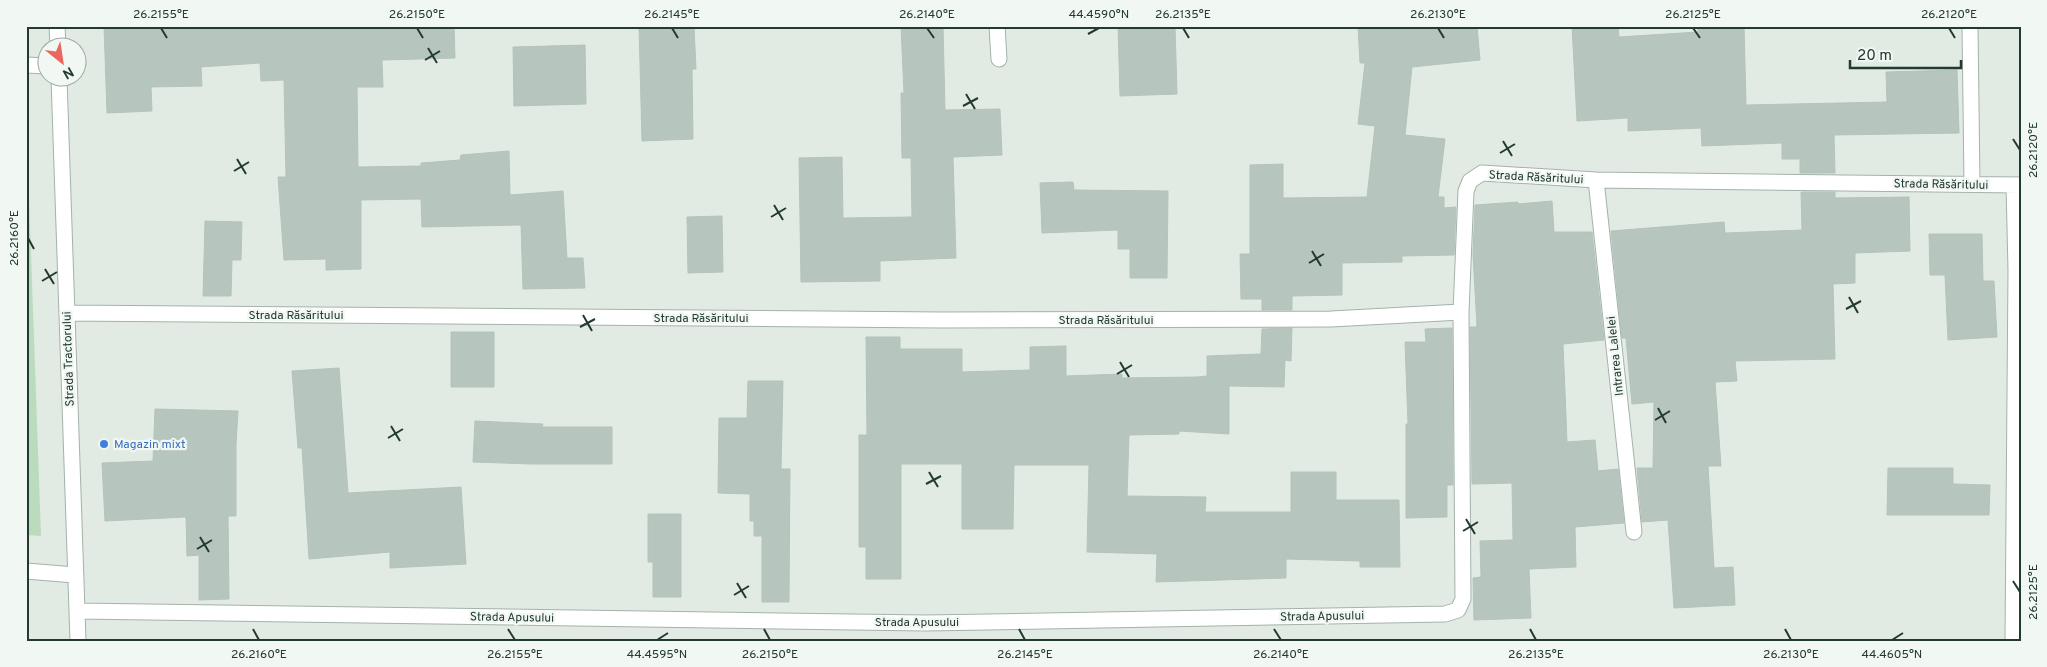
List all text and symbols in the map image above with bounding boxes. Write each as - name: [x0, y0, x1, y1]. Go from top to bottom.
- text: 26.2155°E: [133, 7, 189, 23]
- text: 26.2150°E: [389, 7, 445, 23]
- text: 26.2145°E: [644, 7, 700, 23]
- text: 26.2140°E: [899, 7, 955, 23]
- text: 44.4590°N: [1069, 7, 1129, 23]
- text: 26.2135°E: [1155, 7, 1211, 23]
- text: 26.2130°E: [1410, 7, 1466, 23]
- text: 26.2125°E: [1665, 7, 1721, 23]
- text: 26.2120°E: [1921, 7, 1977, 23]
- north arrow: [38, 38, 88, 88]
- scale bar: [1850, 38, 1961, 70]
- text: 20 m: [1857, 47, 1892, 66]
- text: N: [59, 62, 76, 82]
- text: 26.2120°E: [2026, 122, 2042, 178]
- street label: Strada Răsăritului: [1488, 168, 1584, 188]
- street label: Strada Răsăritului: [1893, 176, 1989, 194]
- text: 26.2160°E: [7, 210, 23, 266]
- street label: Strada Răsăritului: [249, 308, 343, 324]
- street label: Strada Tractorului: [59, 311, 79, 407]
- street label: Strada Răsăritului: [654, 311, 748, 327]
- street label: Strada Răsăritului: [1059, 313, 1153, 329]
- street label: Intrarea Lalelei: [1604, 315, 1628, 397]
- place label: Magazin mixt: [114, 437, 185, 453]
- marker: Magazin mixt: [98, 438, 110, 450]
- text: 26.2125°E: [2026, 564, 2042, 620]
- street label: Strada Apusului: [1280, 608, 1364, 626]
- street label: Strada Apusului: [470, 609, 554, 627]
- street label: Strada Apusului: [875, 615, 959, 631]
- text: 26.2160°E: [231, 647, 287, 663]
- text: 26.2155°E: [487, 647, 543, 663]
- text: 44.4595°N: [627, 647, 687, 663]
- text: 26.2150°E: [742, 647, 798, 663]
- text: 26.2145°E: [997, 647, 1053, 663]
- text: 26.2140°E: [1253, 647, 1309, 663]
- text: 26.2135°E: [1508, 647, 1564, 663]
- text: 26.2130°E: [1763, 647, 1819, 663]
- text: 44.4605°N: [1862, 647, 1922, 663]

